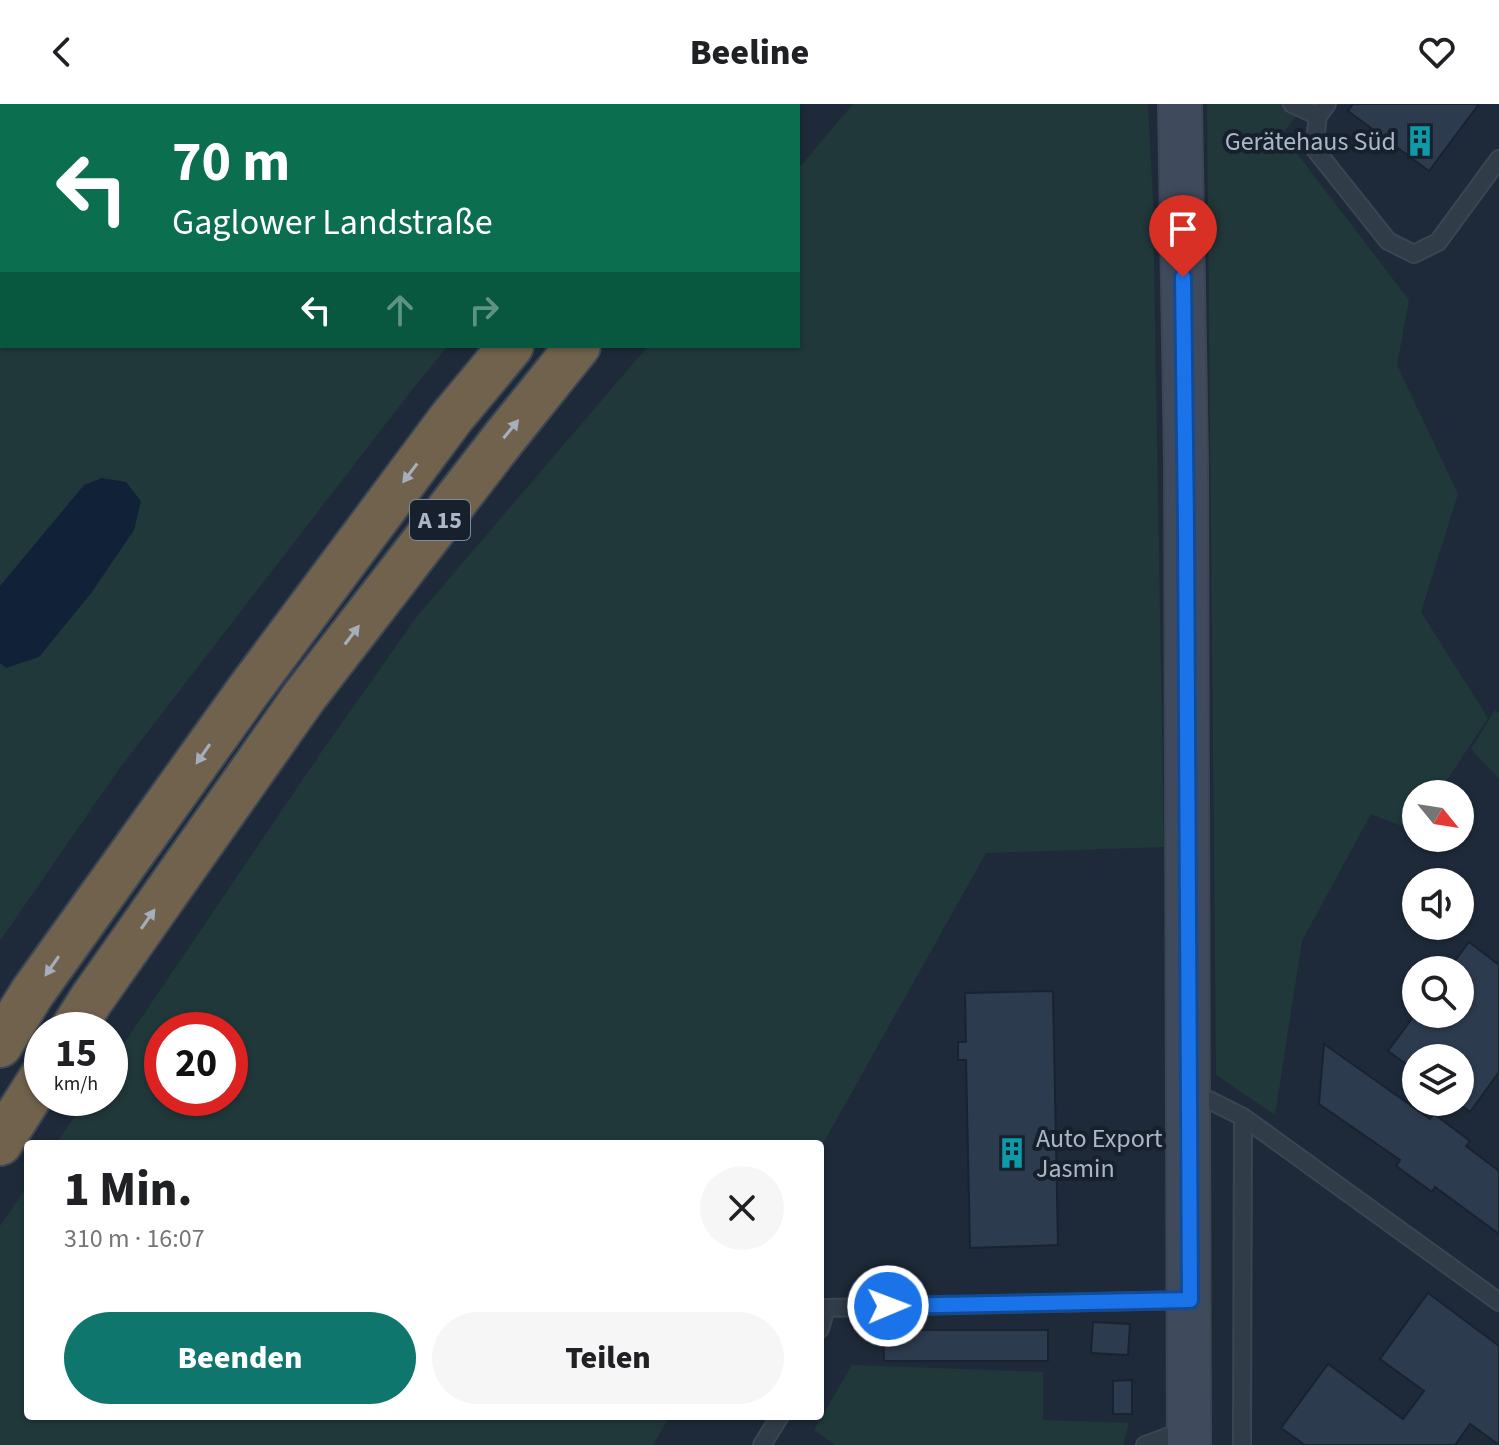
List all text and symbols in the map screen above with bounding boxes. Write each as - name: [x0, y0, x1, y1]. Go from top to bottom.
- text: Beeline: [690, 27, 809, 78]
- icon: back: [40, 30, 84, 74]
- icon: heart: [1415, 30, 1459, 74]
- text: 70 m: [172, 123, 290, 202]
- place label: Gerätehaus Süd: [1225, 123, 1396, 160]
- building icon: Gerätehaus Süd: [1403, 124, 1437, 158]
- icon: left: [40, 136, 144, 240]
- pin: [1149, 195, 1217, 277]
- text: Gaglower Landstraße: [172, 197, 493, 248]
- icon: arrive: [1161, 207, 1205, 251]
- icon: left: [294, 288, 338, 332]
- icon: ahead: [378, 288, 422, 332]
- icon: right: [462, 288, 506, 332]
- one-way arrow: [502, 419, 519, 439]
- one-way arrow: [403, 463, 419, 483]
- road number: A 15: [410, 500, 470, 540]
- one-way arrow: [343, 625, 359, 645]
- one-way arrow: [196, 744, 211, 765]
- north arrow: [1402, 780, 1474, 852]
- map controls: [1402, 780, 1474, 1116]
- button: sound: [1402, 868, 1474, 940]
- one-way arrow: [140, 909, 155, 930]
- one-way arrow: [45, 955, 60, 976]
- button: search: [1402, 956, 1474, 1028]
- speed limit sign: 20: [144, 1012, 248, 1116]
- text: 15: [55, 1025, 97, 1082]
- button: layers: [1402, 1044, 1474, 1116]
- text: km/h: [54, 1070, 98, 1098]
- place label: Auto Export Jasmin: [1036, 1120, 1163, 1187]
- building icon: Auto Export Jasmin: [995, 1136, 1029, 1170]
- text: 1 Min.: [64, 1156, 192, 1224]
- button: close: [700, 1166, 784, 1250]
- text: 310 m · 16:07: [64, 1220, 205, 1257]
- position arrow: [846, 1264, 930, 1348]
- button: Beenden: [64, 1312, 416, 1404]
- button: Teilen: [432, 1312, 784, 1404]

